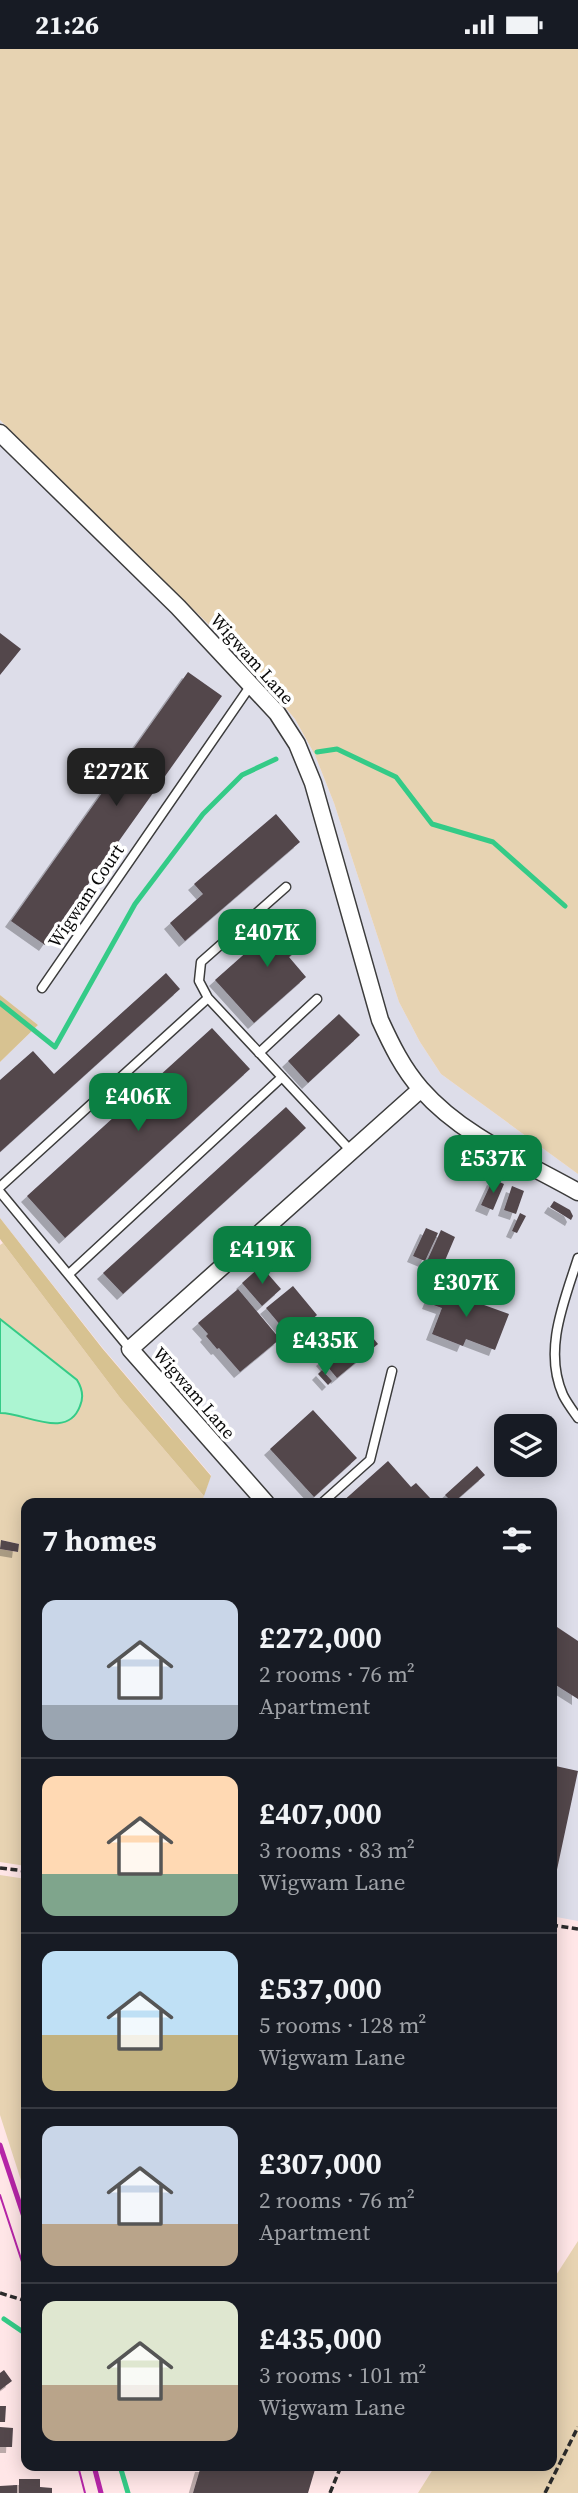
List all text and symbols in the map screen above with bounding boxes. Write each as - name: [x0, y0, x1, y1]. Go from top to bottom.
- text: 21:26: [35, 7, 99, 43]
- street label: Wigwam Lane: [205, 608, 300, 710]
- pin: £272K: [67, 749, 165, 808]
- text: £272K: [83, 755, 149, 787]
- street label: Wigwam Court: [42, 839, 130, 952]
- pin: £407K: [218, 909, 316, 969]
- text: £407K: [234, 916, 300, 948]
- pin: £406K: [89, 1073, 187, 1133]
- text: £406K: [105, 1080, 171, 1112]
- pin: £537K: [444, 1135, 542, 1195]
- text: £537K: [460, 1142, 526, 1174]
- pin: £419K: [213, 1227, 311, 1286]
- text: £419K: [229, 1233, 295, 1265]
- pin: £307K: [417, 1259, 515, 1319]
- text: £307K: [433, 1266, 499, 1298]
- pin: £435K: [276, 1317, 374, 1377]
- text: £435K: [292, 1324, 358, 1356]
- street label: Wigwam Lane: [147, 1341, 241, 1444]
- map controls: [494, 1414, 557, 1477]
- button: layers: [494, 1414, 557, 1477]
- text: 7 homes: [42, 1520, 157, 1561]
- icon: filters: [498, 1521, 536, 1559]
- text: £272,000: [259, 1617, 382, 1658]
- icon: home: [98, 1628, 182, 1712]
- text: 2 rooms · 76 m²: [259, 1658, 415, 1690]
- text: Apartment: [259, 1690, 370, 1722]
- text: £407,000: [259, 1793, 382, 1834]
- icon: home: [98, 1804, 182, 1888]
- text: 3 rooms · 83 m²: [259, 1834, 415, 1866]
- text: Wigwam Lane: [259, 1866, 405, 1898]
- text: £537,000: [259, 1968, 382, 2009]
- icon: home: [98, 1979, 182, 2063]
- text: 5 rooms · 128 m²: [259, 2009, 426, 2041]
- text: Wigwam Lane: [259, 2041, 405, 2073]
- text: £307,000: [259, 2143, 382, 2184]
- icon: home: [98, 2154, 182, 2238]
- text: 2 rooms · 76 m²: [259, 2184, 415, 2216]
- text: Apartment: [259, 2216, 370, 2248]
- text: £435,000: [259, 2318, 382, 2359]
- icon: home: [98, 2329, 182, 2413]
- text: 3 rooms · 101 m²: [259, 2359, 426, 2391]
- text: Wigwam Lane: [259, 2391, 405, 2423]

